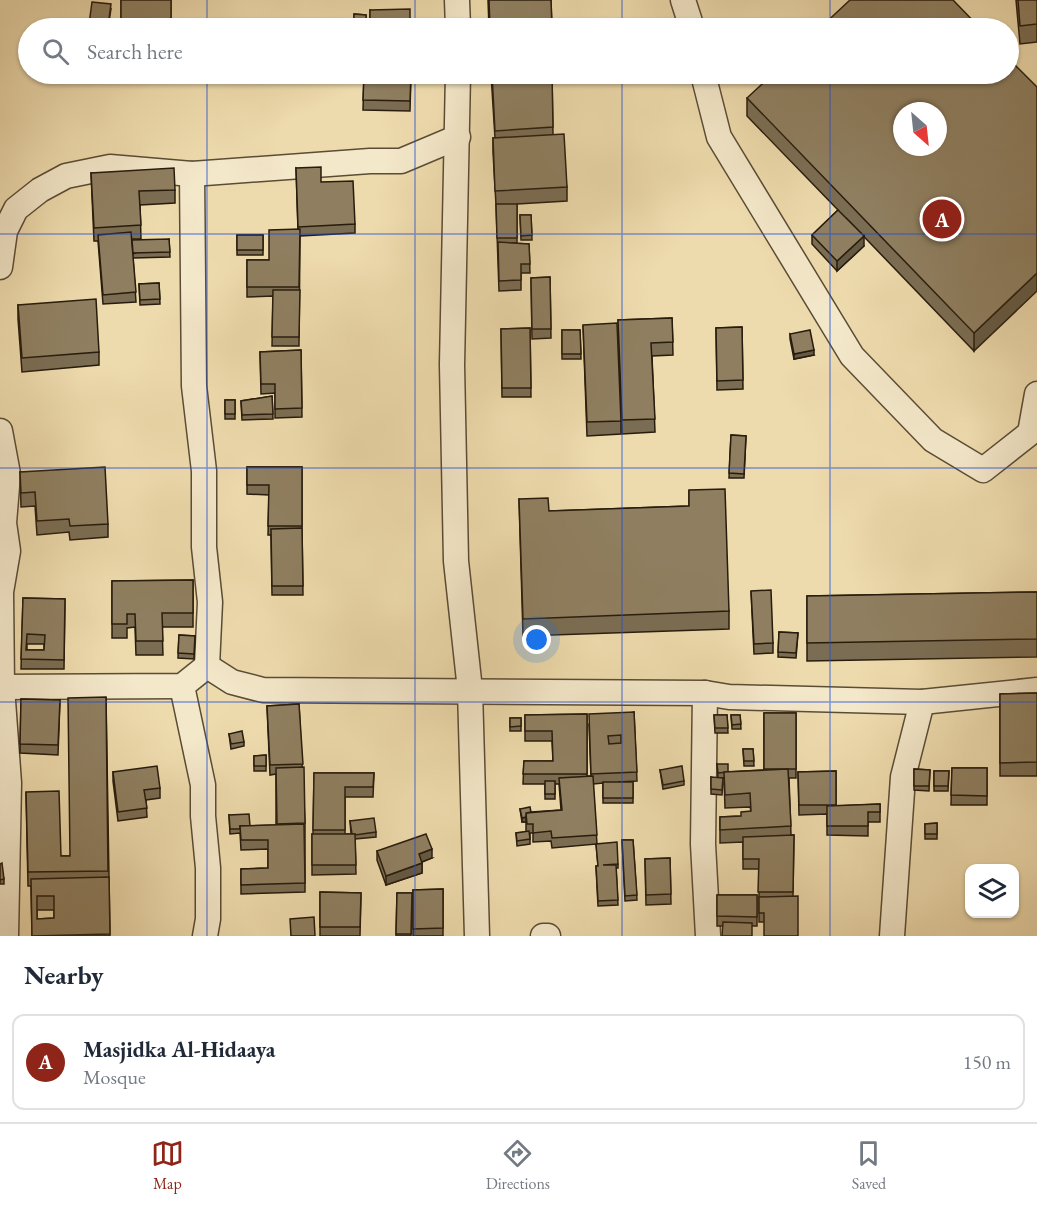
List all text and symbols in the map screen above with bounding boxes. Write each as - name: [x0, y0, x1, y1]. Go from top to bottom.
- search box: [18, 18, 1019, 84]
- icon: search: [39, 35, 72, 68]
- text: Search here: [87, 37, 182, 66]
- north arrow: [893, 102, 947, 156]
- pin: A: [922, 196, 962, 242]
- your location: [522, 625, 551, 654]
- map controls: [965, 864, 1019, 918]
- button: layers: [965, 864, 1019, 918]
- text: Nearby: [24, 958, 104, 992]
- text: Masjidka Al-Hidaaya: [83, 1035, 275, 1064]
- text: A: [38, 1049, 53, 1075]
- text: 150 m: [963, 1049, 1011, 1075]
- text: Mosque: [83, 1064, 146, 1090]
- tab: Map: [151, 1137, 184, 1194]
- tab: Directions: [486, 1137, 550, 1194]
- tab: Saved: [852, 1137, 886, 1194]

